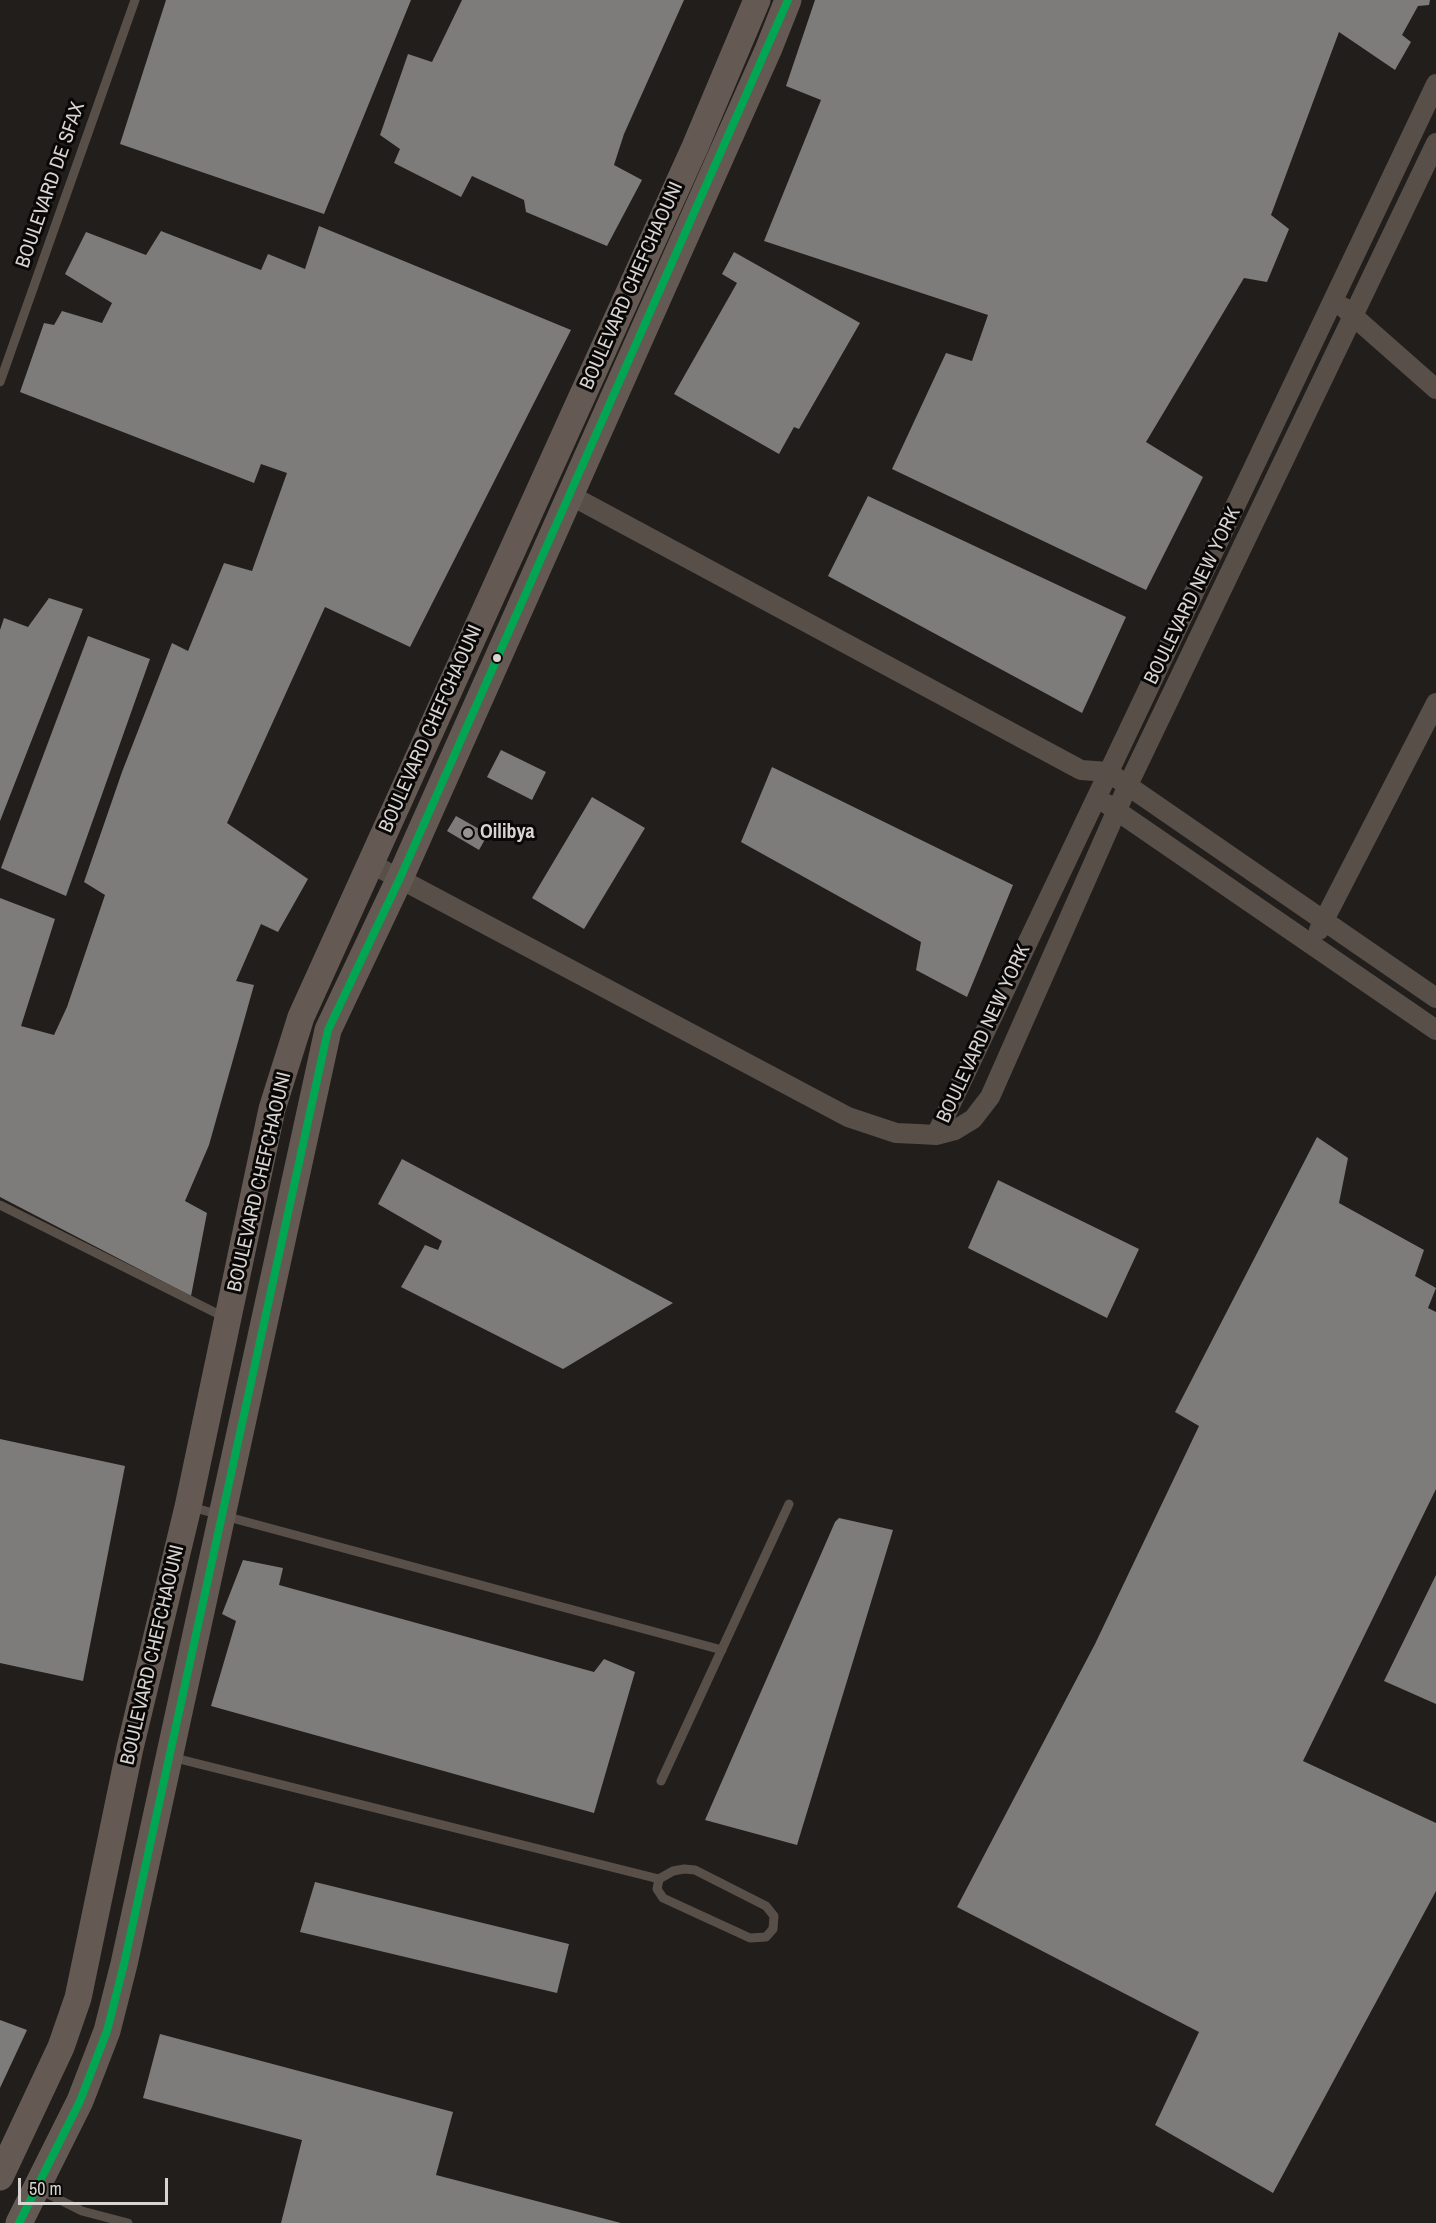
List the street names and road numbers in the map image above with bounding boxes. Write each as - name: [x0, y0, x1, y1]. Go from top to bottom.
- street label: BOULEVARD DE SFAX: [11, 99, 91, 271]
- street label: BOULEVARD CHEFCHAOUNI: [575, 178, 689, 394]
- street label: BOULEVARD NEW YORK: [1140, 504, 1246, 688]
- street label: BOULEVARD CHEFCHAOUNI: [374, 621, 488, 837]
- street label: BOULEVARD NEW YORK: [932, 941, 1036, 1127]
- street label: BOULEVARD CHEFCHAOUNI: [223, 1070, 297, 1294]
- street label: BOULEVARD CHEFCHAOUNI: [116, 1543, 190, 1767]

